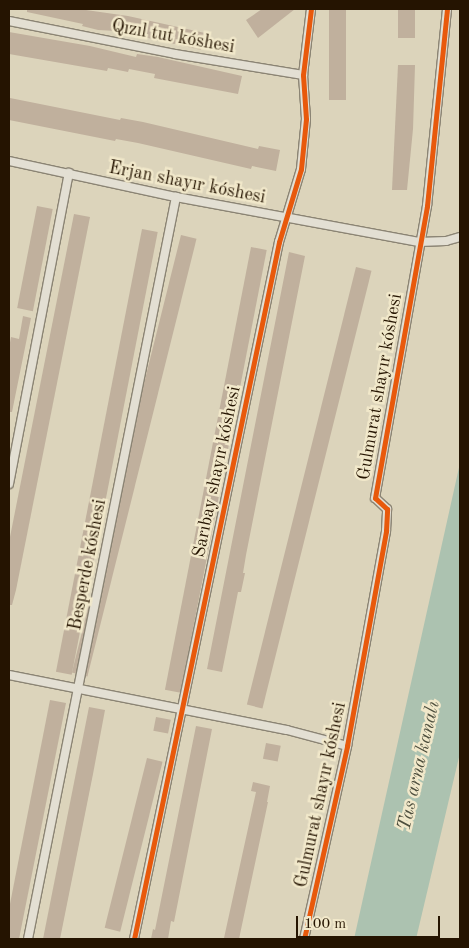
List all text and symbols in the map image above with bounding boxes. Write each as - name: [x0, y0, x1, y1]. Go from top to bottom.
- street label: Qızıl tut kóshesi: [110, 16, 236, 58]
- street label: Erjan shayır kóshesi: [107, 157, 267, 209]
- street label: Gulmurat shayır kóshesi: [353, 292, 407, 482]
- street label: Sarıbay shayır kóshesi: [188, 384, 246, 560]
- street label: Besperde kóshesi: [65, 498, 111, 632]
- water label: Tas arna kanalı: [394, 699, 446, 833]
- street label: Gulmurat shayır kóshesi: [291, 700, 351, 890]
- scale bar: [299, 906, 443, 938]
- text: 100 m: [304, 917, 346, 932]

